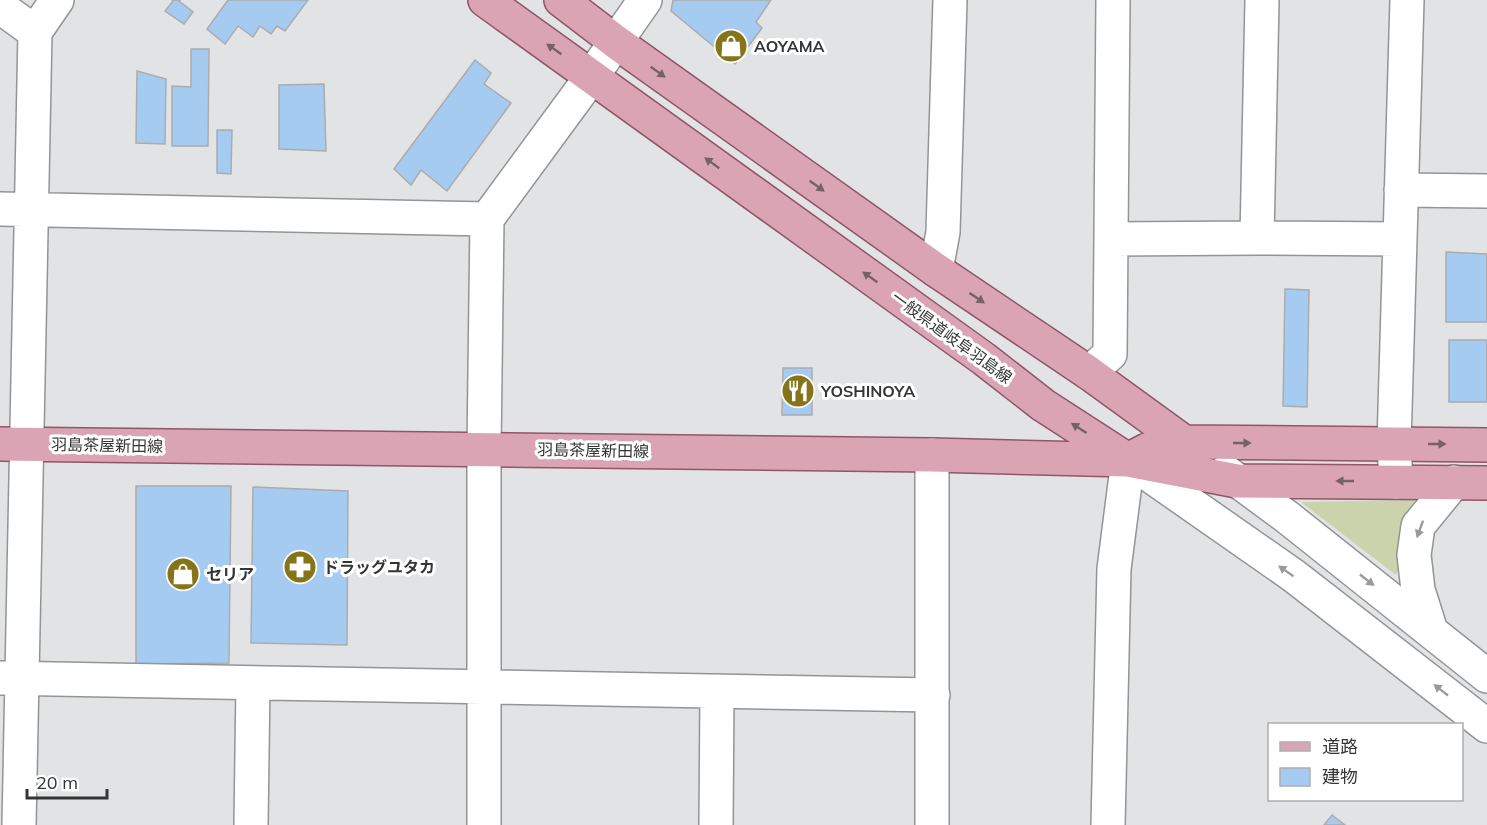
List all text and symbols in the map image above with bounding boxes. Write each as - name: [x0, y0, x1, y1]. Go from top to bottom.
- shop icon: AOYAMA: [713, 28, 749, 64]
- place label: AOYAMA: [754, 36, 825, 56]
- one-way arrow: [546, 44, 562, 55]
- one-way arrow: [650, 66, 666, 78]
- one-way arrow: [705, 157, 721, 169]
- one-way arrow: [810, 179, 825, 191]
- one-way arrow: [862, 272, 878, 283]
- street label: 一般県道岐阜羽島線: [888, 287, 1016, 387]
- one-way arrow: [968, 292, 984, 304]
- restaurant icon: YOSHINOYA: [780, 373, 816, 409]
- place label: YOSHINOYA: [820, 381, 915, 401]
- one-way arrow: [1071, 423, 1087, 434]
- street label: 羽島茶屋新田線: [51, 434, 163, 456]
- one-way arrow: [1233, 438, 1252, 448]
- street label: 羽島茶屋新田線: [537, 439, 649, 461]
- one-way arrow: [1428, 439, 1447, 449]
- one-way arrow: [1335, 477, 1354, 486]
- one-way arrow: [1414, 521, 1424, 539]
- pharmacy icon: ドラッグユタカ: [282, 549, 318, 585]
- shop icon: セリア: [165, 556, 201, 592]
- place label: ドラッグユタカ: [323, 557, 435, 577]
- place label: セリア: [206, 564, 254, 584]
- one-way arrow: [1279, 565, 1295, 577]
- one-way arrow: [1359, 574, 1375, 587]
- one-way arrow: [1434, 684, 1449, 696]
- legend: [1268, 723, 1463, 801]
- text: 道路: [1322, 735, 1358, 758]
- scale bar: [27, 762, 106, 800]
- text: 建物: [1322, 765, 1358, 788]
- text: 20 m: [36, 771, 78, 794]

